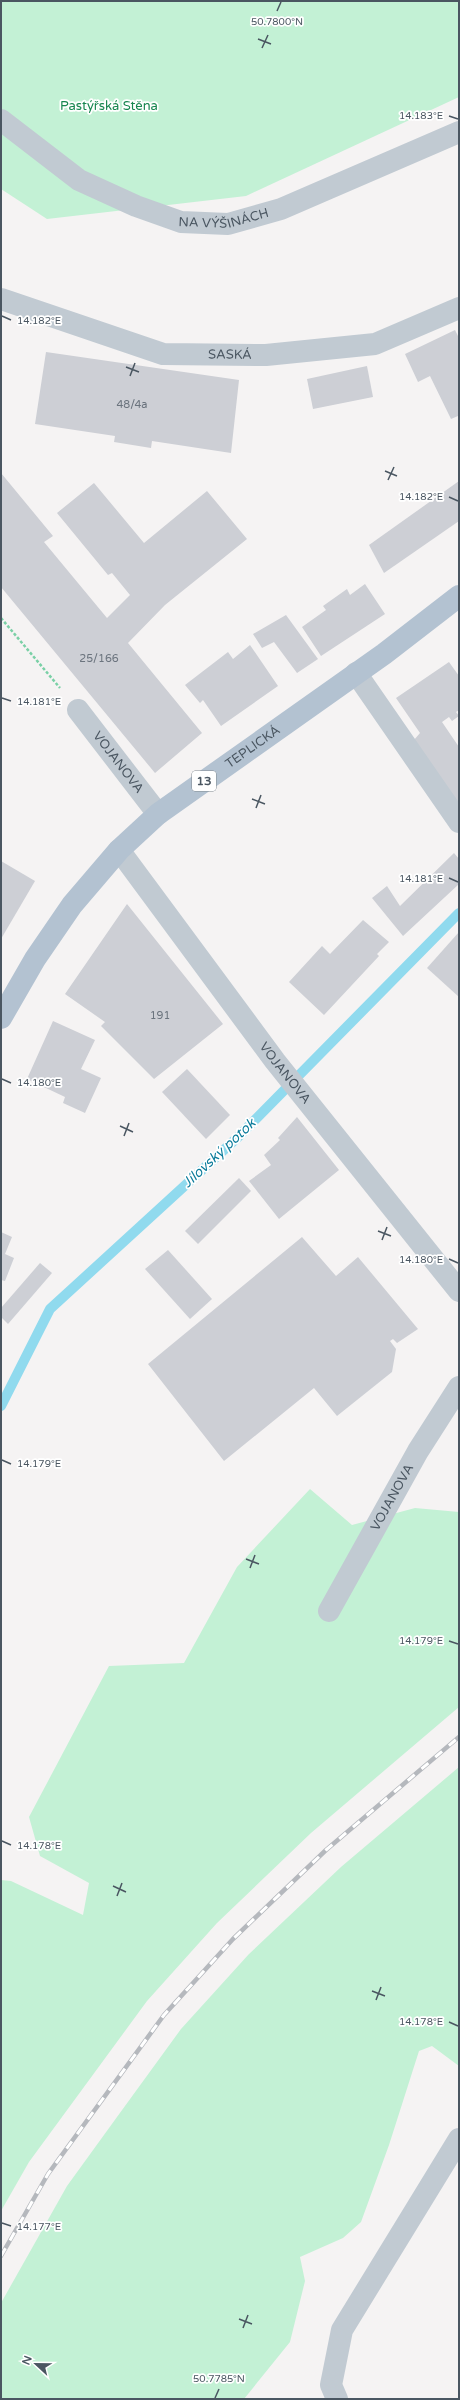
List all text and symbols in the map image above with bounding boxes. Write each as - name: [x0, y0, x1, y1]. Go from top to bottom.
- text: 50.7800°N: [251, 16, 303, 28]
- park label: Pastýřská Stěna: [60, 98, 158, 114]
- text: 14.183°E: [399, 110, 443, 122]
- street label: NA VÝŠINÁCH: [178, 205, 270, 232]
- text: 14.182°E: [17, 315, 61, 327]
- street label: SASKÁ: [208, 346, 252, 363]
- house number: 48/4a: [116, 398, 148, 411]
- text: 14.182°E: [399, 491, 443, 503]
- house number: 25/166: [79, 652, 119, 665]
- text: 14.181°E: [17, 696, 61, 708]
- street label: TEPLICKÁ: [222, 722, 283, 772]
- street label: VOJANOVA: [89, 728, 147, 797]
- road number: 13: [192, 771, 216, 791]
- text: 14.181°E: [399, 873, 443, 885]
- house number: 191: [150, 1009, 170, 1022]
- street label: VOJANOVA: [256, 1039, 314, 1107]
- text: 14.180°E: [17, 1077, 61, 1089]
- water label: Jílovský potok: [179, 1114, 260, 1191]
- text: 14.180°E: [399, 1254, 443, 1266]
- text: 14.179°E: [17, 1458, 61, 1470]
- street label: VOJANOVA: [367, 1461, 417, 1534]
- text: 14.179°E: [399, 1635, 443, 1647]
- text: 14.178°E: [17, 1840, 61, 1852]
- text: 14.178°E: [399, 2016, 443, 2028]
- text: 14.177°E: [17, 2221, 61, 2233]
- north arrow: [16, 2344, 56, 2384]
- text: N: [20, 2354, 35, 2367]
- text: 50.7785°N: [193, 2373, 245, 2385]

